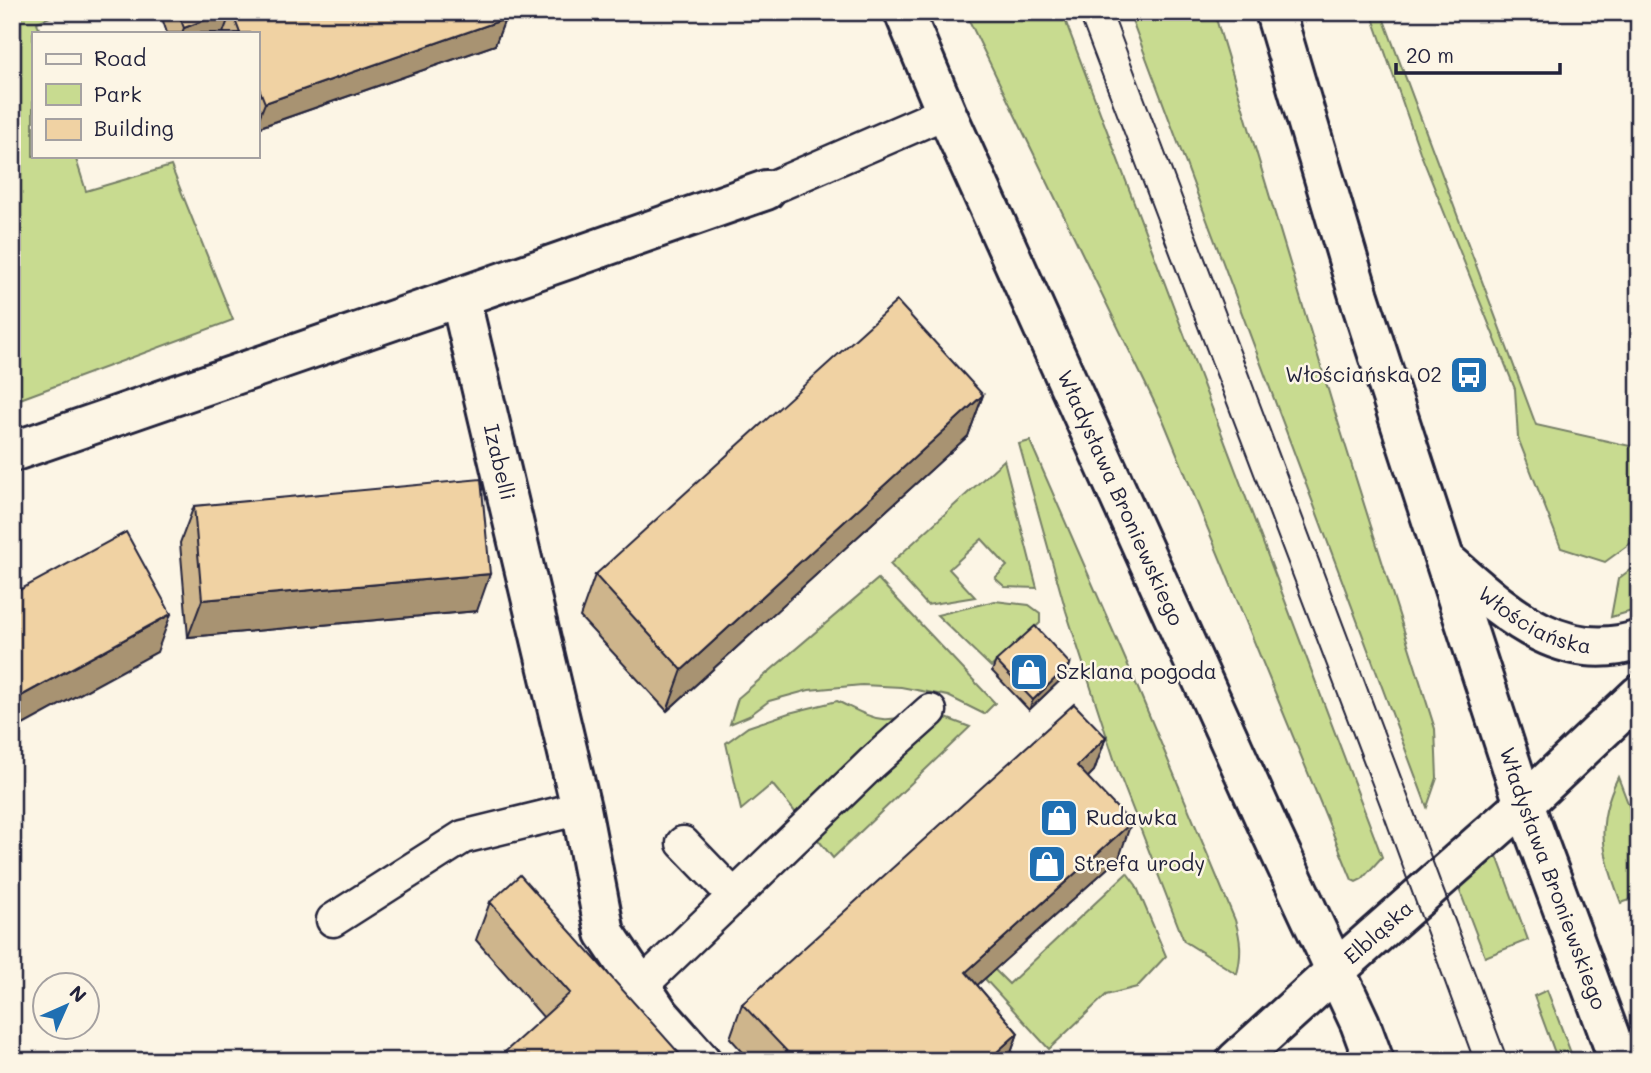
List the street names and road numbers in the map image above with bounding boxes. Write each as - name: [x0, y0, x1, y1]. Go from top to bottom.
- street label: Władysława Broniewskiego: [1052, 366, 1191, 629]
- street label: Izabelli: [479, 421, 523, 503]
- street label: Włościańska: [1473, 579, 1593, 659]
- street label: Władysława Broniewskiego: [1494, 743, 1614, 1013]
- street label: Elbląska: [1337, 894, 1418, 969]

